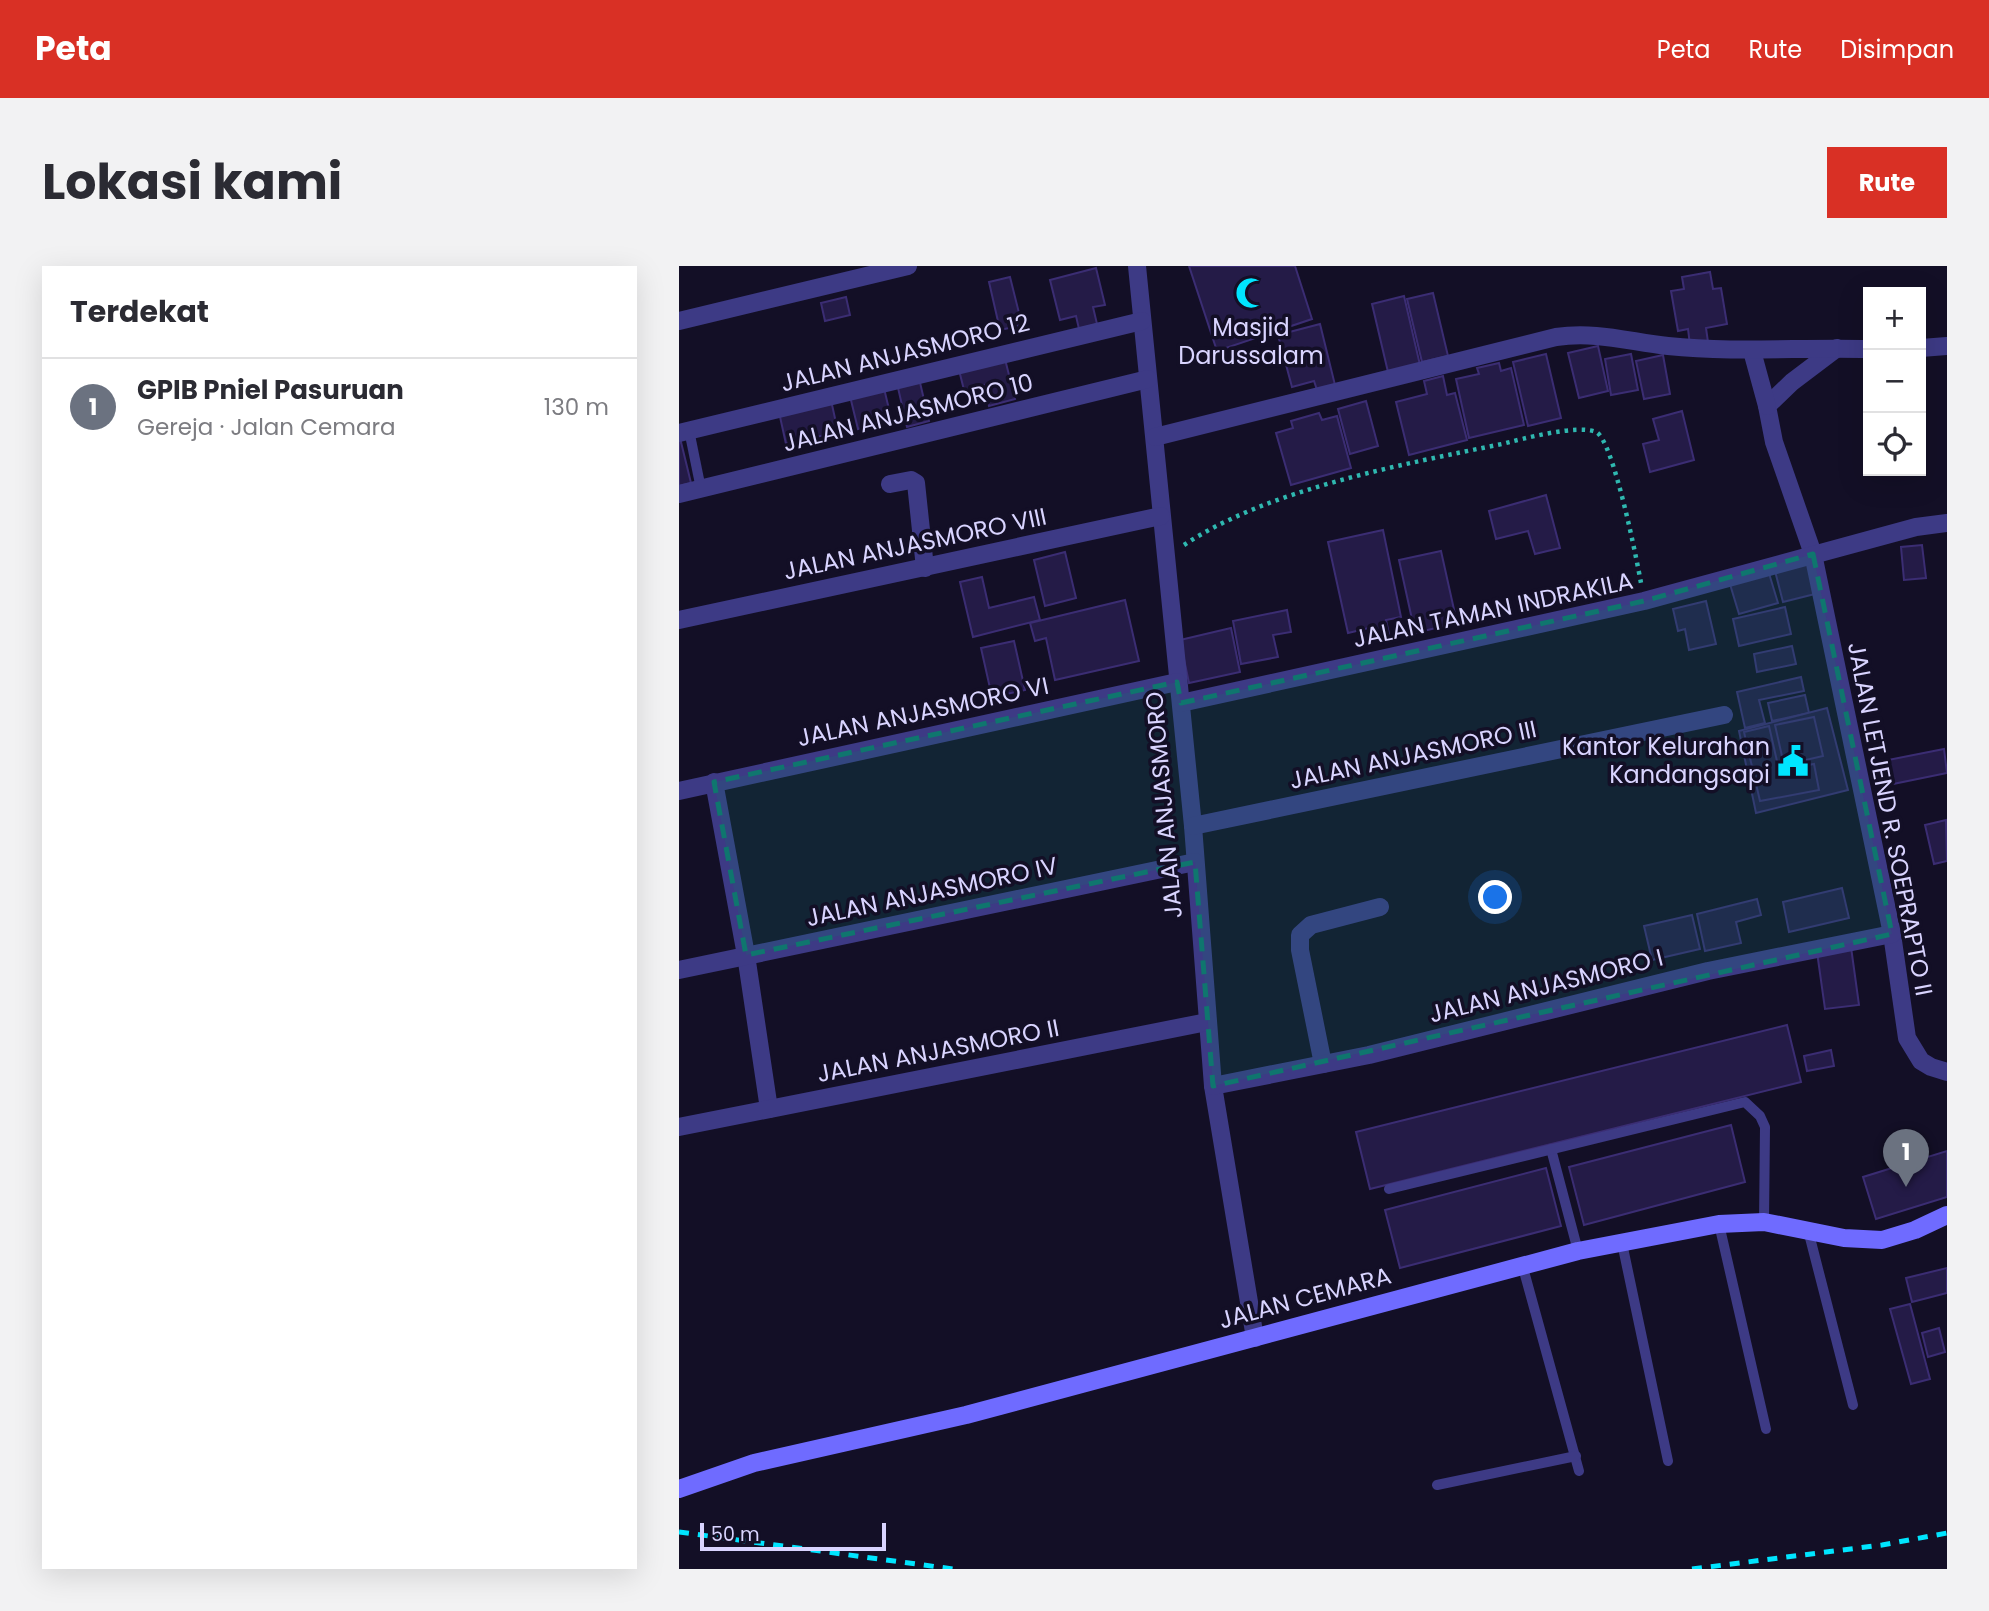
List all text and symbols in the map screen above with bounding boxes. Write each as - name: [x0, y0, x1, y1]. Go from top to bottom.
- text: Peta: [35, 25, 112, 72]
- text: Peta: [1657, 33, 1711, 66]
- text: Rute: [1749, 33, 1802, 66]
- text: Disimpan: [1840, 33, 1954, 66]
- button: Rute: [1827, 147, 1947, 218]
- text: Lokasi kami: [42, 148, 342, 216]
- mosque icon: Masjid Darussalam: [1234, 276, 1268, 310]
- map controls: [1863, 287, 1926, 476]
- button: +: [1863, 287, 1926, 350]
- text: Terdekat: [70, 290, 209, 333]
- street label: JALAN ANJASMORO 12: [777, 306, 1033, 399]
- place label: Masjid Darussalam: [1178, 311, 1324, 372]
- button: −: [1863, 350, 1926, 413]
- street label: JALAN ANJASMORO 10: [779, 365, 1037, 460]
- text: GPIB Pniel Pasuruan: [137, 372, 404, 408]
- text: 1: [89, 391, 97, 423]
- text: 130 m: [544, 391, 609, 423]
- text: Gereja · Jalan Cemara: [137, 411, 396, 443]
- button: locate: [1863, 413, 1926, 476]
- street label: JALAN ANJASMORO VIII: [780, 500, 1049, 588]
- street label: JALAN TAMAN INDRAKILA: [1350, 564, 1636, 655]
- street label: JALAN LETJEND R. SOEPRAPTO II: [1840, 639, 1941, 999]
- street label: JALAN ANJASMORO VI: [794, 669, 1052, 754]
- street label: JALAN ANJASMORO: [1137, 690, 1190, 920]
- street label: JALAN ANJASMORO III: [1286, 712, 1540, 797]
- place label: Kantor Kelurahan Kandangsapi: [1562, 730, 1770, 791]
- public building icon: Kantor Kelurahan Kandangsapi: [1776, 744, 1810, 778]
- street label: JALAN ANJASMORO IV: [803, 849, 1061, 934]
- your location: [1478, 880, 1512, 914]
- street label: JALAN ANJASMORO I: [1425, 940, 1666, 1031]
- street label: JALAN ANJASMORO II: [814, 1011, 1062, 1090]
- pin: 1: [1883, 1129, 1929, 1187]
- street label: JALAN CEMARA: [1215, 1259, 1395, 1336]
- scale bar: [700, 1520, 885, 1552]
- text: 50 m: [711, 1521, 760, 1548]

